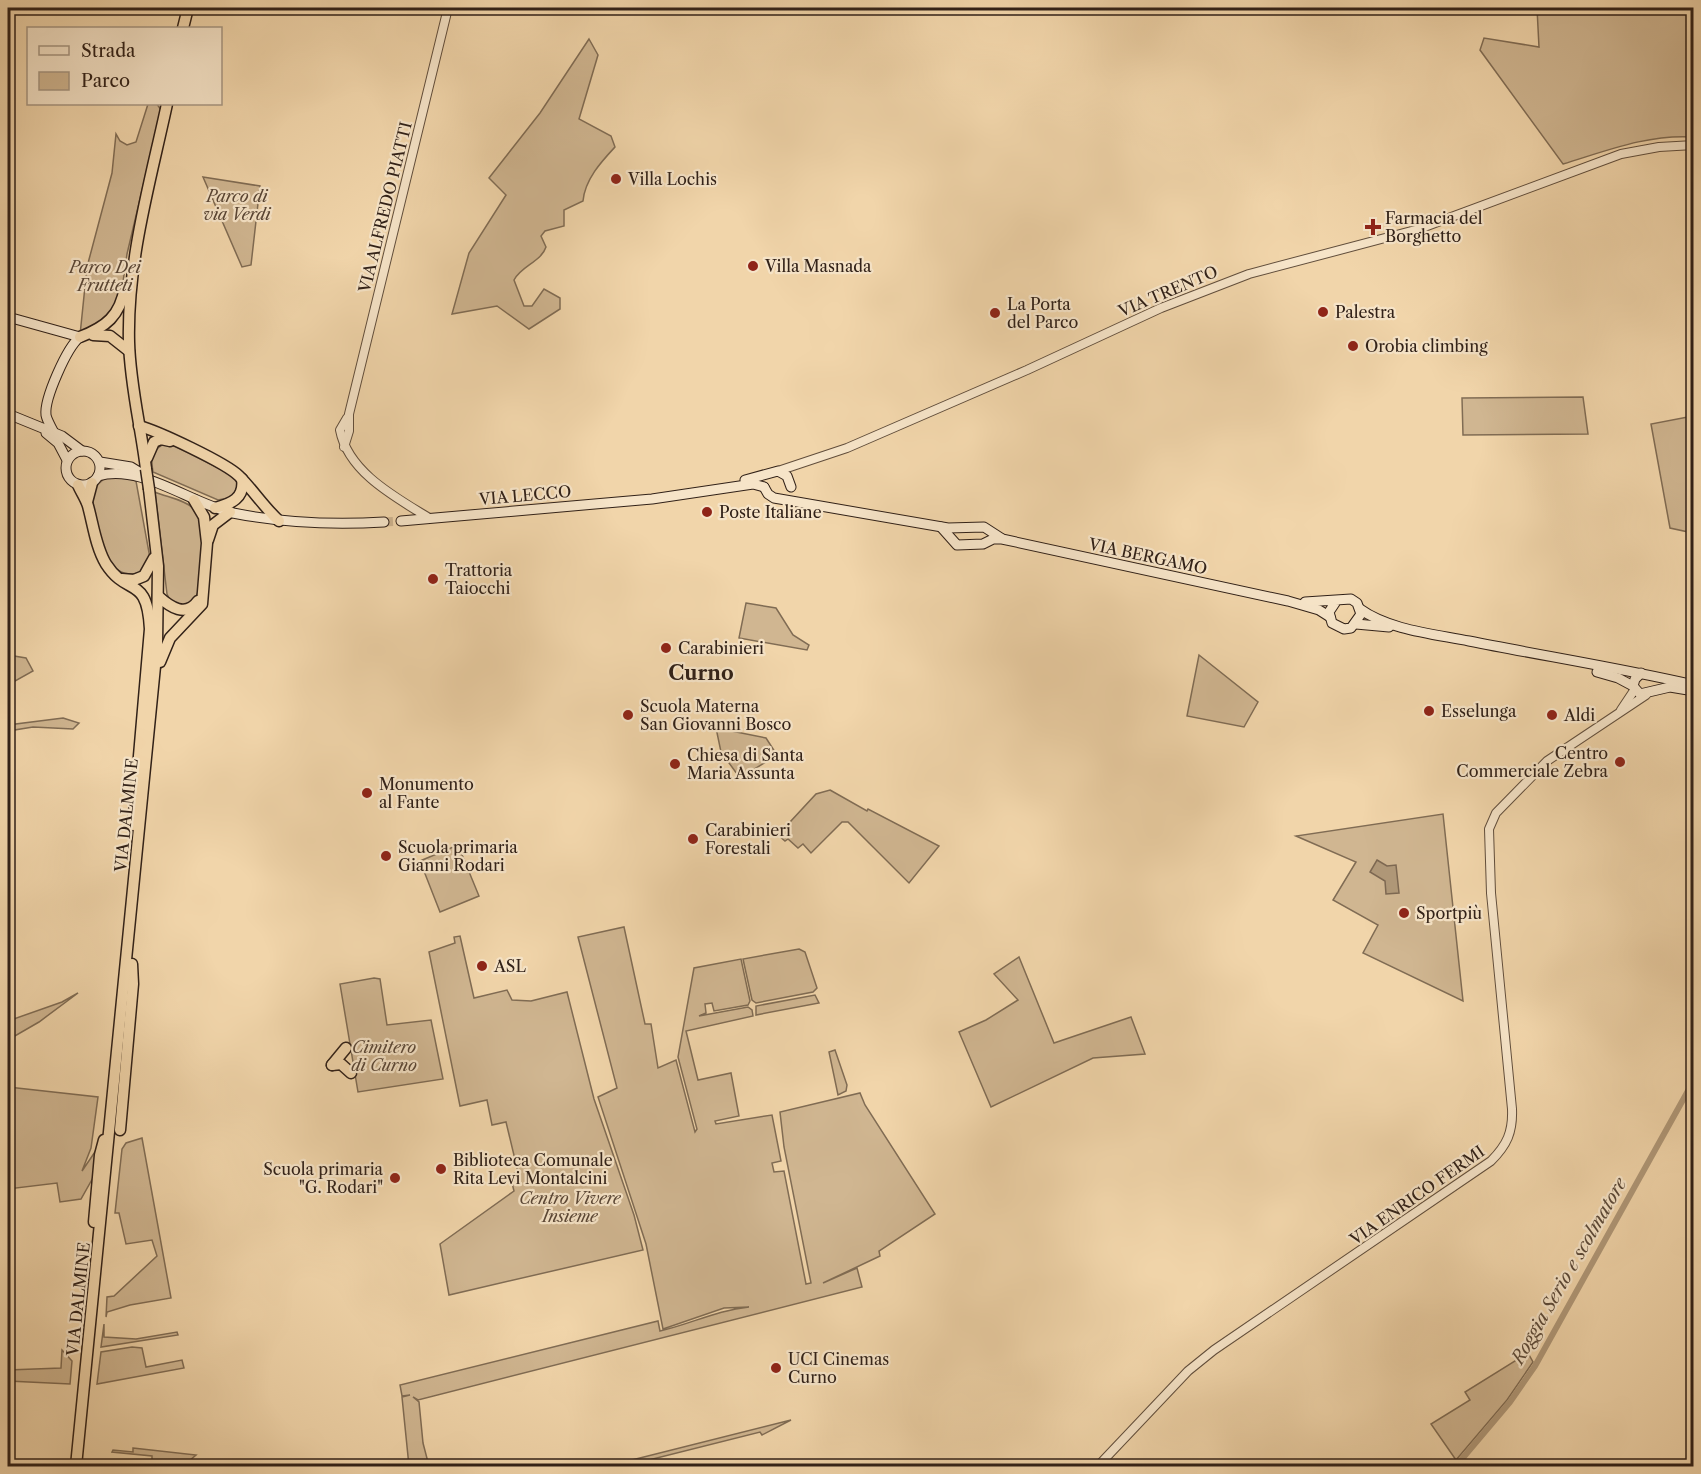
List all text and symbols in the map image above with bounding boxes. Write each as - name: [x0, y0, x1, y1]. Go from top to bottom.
- legend: [27, 27, 222, 105]
- text: Strada: [81, 40, 136, 62]
- text: Parco: [81, 70, 130, 92]
- street label: VIA ALFREDO PIATTI: [354, 119, 416, 296]
- place label: Villa Lochis: [627, 169, 717, 189]
- marker: Villa Lochis: [609, 172, 623, 186]
- park label: Parco di via Verdi: [204, 186, 271, 224]
- place label: Farmacia del Borghetto: [1385, 208, 1483, 246]
- marker: Farmacia del Borghetto: [1366, 220, 1380, 234]
- place label: Villa Masnada: [764, 256, 872, 276]
- park label: Parco Dei Frutteti: [67, 257, 142, 295]
- marker: Villa Masnada: [746, 259, 760, 273]
- street label: VIA TRENTO: [1114, 261, 1221, 321]
- place label: La Porta del Parco: [1007, 294, 1078, 332]
- place label: Palestra: [1335, 302, 1396, 322]
- marker: Palestra: [1316, 305, 1330, 319]
- marker: La Porta del Parco: [988, 306, 1002, 320]
- place label: Orobia climbing: [1365, 336, 1488, 356]
- marker: Orobia climbing: [1346, 339, 1360, 353]
- street label: VIA LECCO: [477, 481, 572, 509]
- place label: Poste Italiane: [719, 502, 822, 522]
- marker: Poste Italiane: [700, 505, 714, 519]
- street label: VIA BERGAMO: [1086, 533, 1209, 578]
- place label: Trattoria Taiocchi: [445, 560, 513, 598]
- marker: Trattoria Taiocchi: [426, 572, 440, 586]
- place label: Carabinieri: [678, 638, 764, 658]
- marker: Carabinieri: [659, 641, 673, 655]
- district label: Curno: [668, 661, 734, 685]
- place label: Scuola Materna San Giovanni Bosco: [640, 696, 791, 734]
- place label: Esselunga: [1441, 701, 1517, 721]
- marker: Esselunga: [1422, 704, 1436, 718]
- place label: Aldi: [1563, 705, 1595, 725]
- marker: Scuola Materna San Giovanni Bosco: [621, 708, 635, 722]
- marker: Aldi: [1545, 708, 1559, 722]
- place label: Centro Commerciale Zebra: [1456, 743, 1609, 781]
- place label: Chiesa di Santa Maria Assunta: [687, 745, 804, 783]
- marker: Centro Commerciale Zebra: [1613, 755, 1627, 769]
- street label: VIA DALMINE: [110, 757, 142, 874]
- marker: Chiesa di Santa Maria Assunta: [668, 757, 682, 771]
- place label: Monumento al Fante: [379, 774, 474, 812]
- marker: Monumento al Fante: [360, 786, 374, 800]
- place label: Carabinieri Forestali: [705, 820, 791, 858]
- marker: Carabinieri Forestali: [686, 832, 700, 846]
- place label: Scuola primaria Gianni Rodari: [398, 837, 518, 875]
- marker: Scuola primaria Gianni Rodari: [379, 849, 393, 863]
- place label: Sportpiù: [1416, 903, 1482, 923]
- marker: Sportpiù: [1397, 906, 1411, 920]
- place label: ASL: [493, 956, 526, 976]
- marker: ASL: [475, 959, 489, 973]
- park label: Cimitero di Curno: [351, 1037, 417, 1075]
- street label: VIA ENRICO FERMI: [1345, 1141, 1488, 1250]
- place label: Biblioteca Comunale Rita Levi Montalcini: [453, 1150, 613, 1188]
- place label: Scuola primaria "G. Rodari": [263, 1159, 384, 1197]
- marker: Biblioteca Comunale Rita Levi Montalcini: [434, 1162, 448, 1176]
- marker: Scuola primaria "G. Rodari": [388, 1171, 402, 1185]
- water label: Roggia Serio e scolmatore: [1506, 1173, 1632, 1370]
- park label: Centro Vivere Insieme: [519, 1188, 622, 1226]
- street label: VIA DALMINE: [62, 1241, 94, 1358]
- place label: UCI Cinemas Curno: [788, 1349, 889, 1387]
- marker: UCI Cinemas Curno: [769, 1361, 783, 1375]

